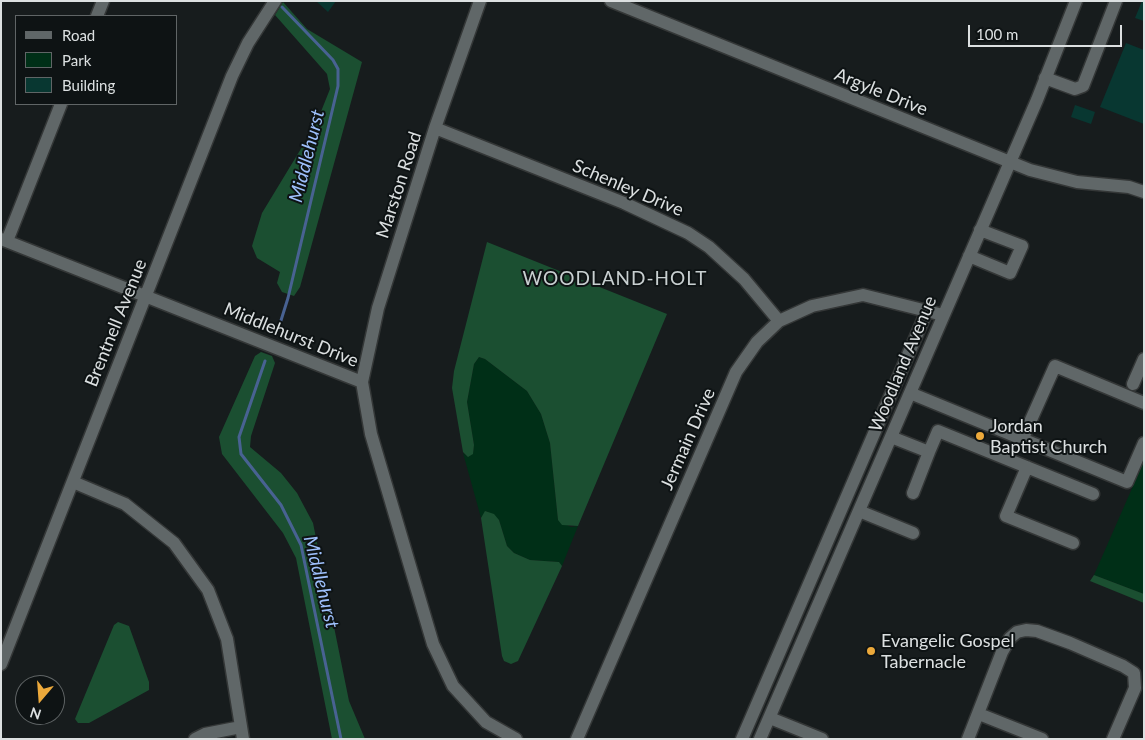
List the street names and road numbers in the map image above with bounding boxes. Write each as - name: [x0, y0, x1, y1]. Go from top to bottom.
- street label: Argyle Drive: [831, 64, 931, 120]
- street label: Marston Road: [372, 129, 426, 241]
- street label: Schenley Drive: [569, 155, 687, 221]
- street label: Brentnell Avenue: [81, 256, 151, 390]
- street label: Woodland Avenue: [865, 293, 941, 435]
- street label: Middlehurst Drive: [221, 298, 361, 372]
- street label: Jermain Drive: [656, 385, 720, 493]

